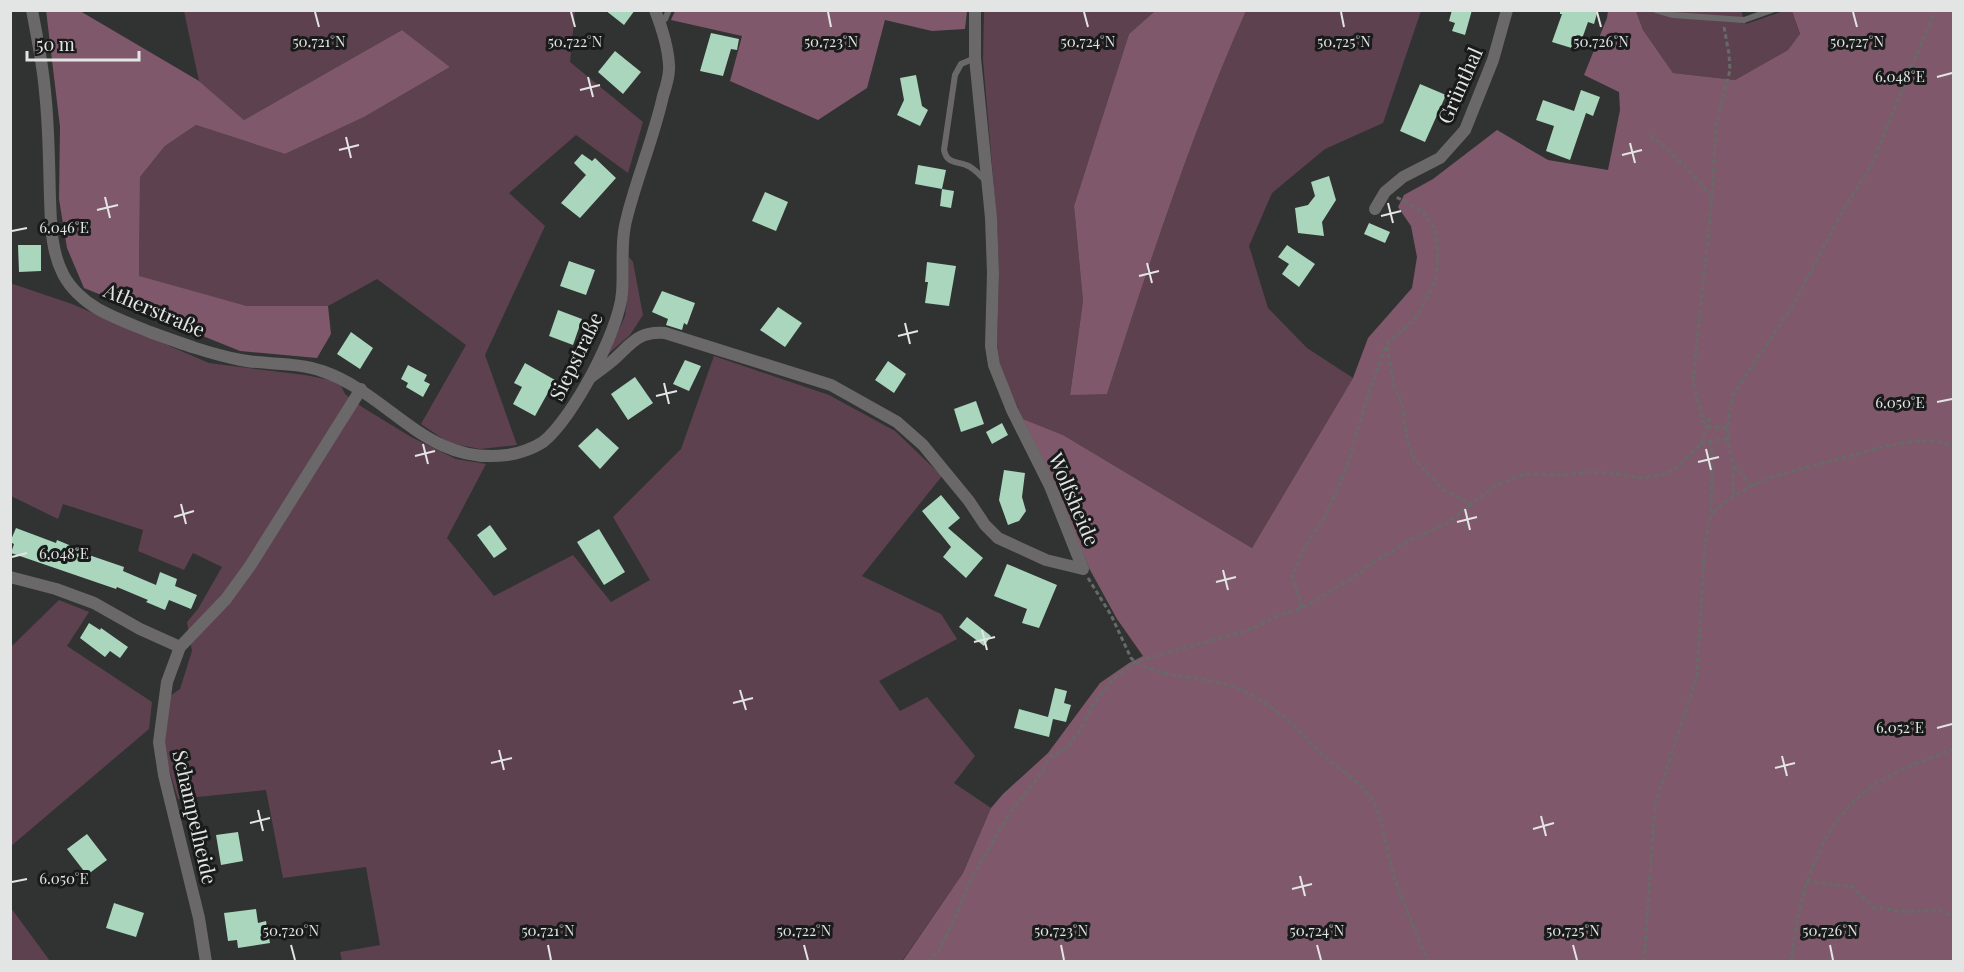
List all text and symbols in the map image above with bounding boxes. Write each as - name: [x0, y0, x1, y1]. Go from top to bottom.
- scale bar: [27, 24, 140, 62]
- text: 50.721°N: [292, 31, 346, 51]
- text: 50.722°N: [548, 31, 603, 51]
- text: 50.723°N: [804, 31, 859, 51]
- text: 50.724°N: [1061, 31, 1116, 51]
- text: 50.725°N: [1317, 31, 1371, 51]
- text: 50.726°N: [1573, 31, 1629, 51]
- text: 50.727°N: [1830, 31, 1884, 51]
- text: 50 m: [36, 32, 75, 56]
- street label: Grünthal: [1430, 42, 1488, 128]
- text: 6.048°E: [1875, 66, 1925, 86]
- text: 6.046°E: [39, 217, 89, 237]
- street label: Atherstraße: [99, 275, 210, 342]
- street label: Siepstraße: [542, 307, 608, 405]
- text: 6.050°E: [1875, 392, 1925, 412]
- street label: Wolfsheide: [1043, 448, 1107, 550]
- text: 6.048°E: [39, 543, 89, 563]
- text: 6.052°E: [1876, 717, 1924, 737]
- street label: Schampelheide: [167, 747, 225, 887]
- text: 6.050°E: [39, 868, 89, 888]
- text: 50.720°N: [263, 920, 320, 940]
- text: 50.721°N: [521, 920, 575, 940]
- text: 50.722°N: [777, 920, 832, 940]
- text: 50.723°N: [1034, 920, 1089, 940]
- text: 50.724°N: [1290, 920, 1345, 940]
- text: 50.725°N: [1546, 920, 1600, 940]
- text: 50.726°N: [1802, 920, 1858, 940]

